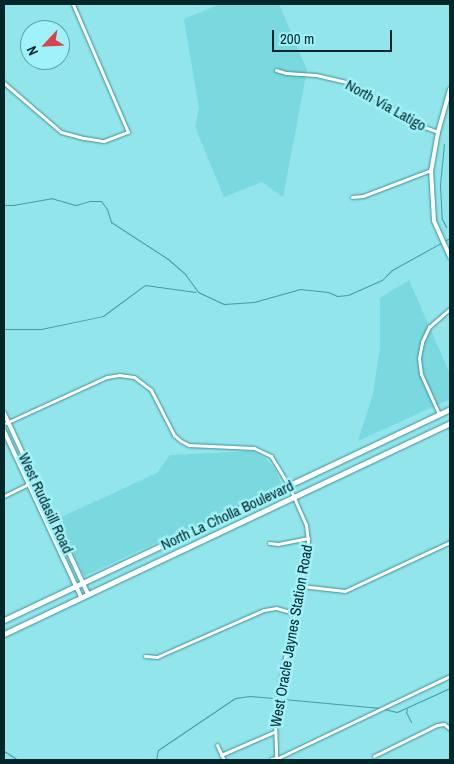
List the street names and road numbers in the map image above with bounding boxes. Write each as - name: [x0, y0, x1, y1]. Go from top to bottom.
- street label: North Via Latigo: [343, 75, 429, 135]
- street label: West Rudasill Road: [15, 450, 77, 556]
- street label: North La Cholla Boulevard: [158, 476, 296, 554]
- street label: West Oracle Jaynes Station Road: [266, 543, 316, 729]

